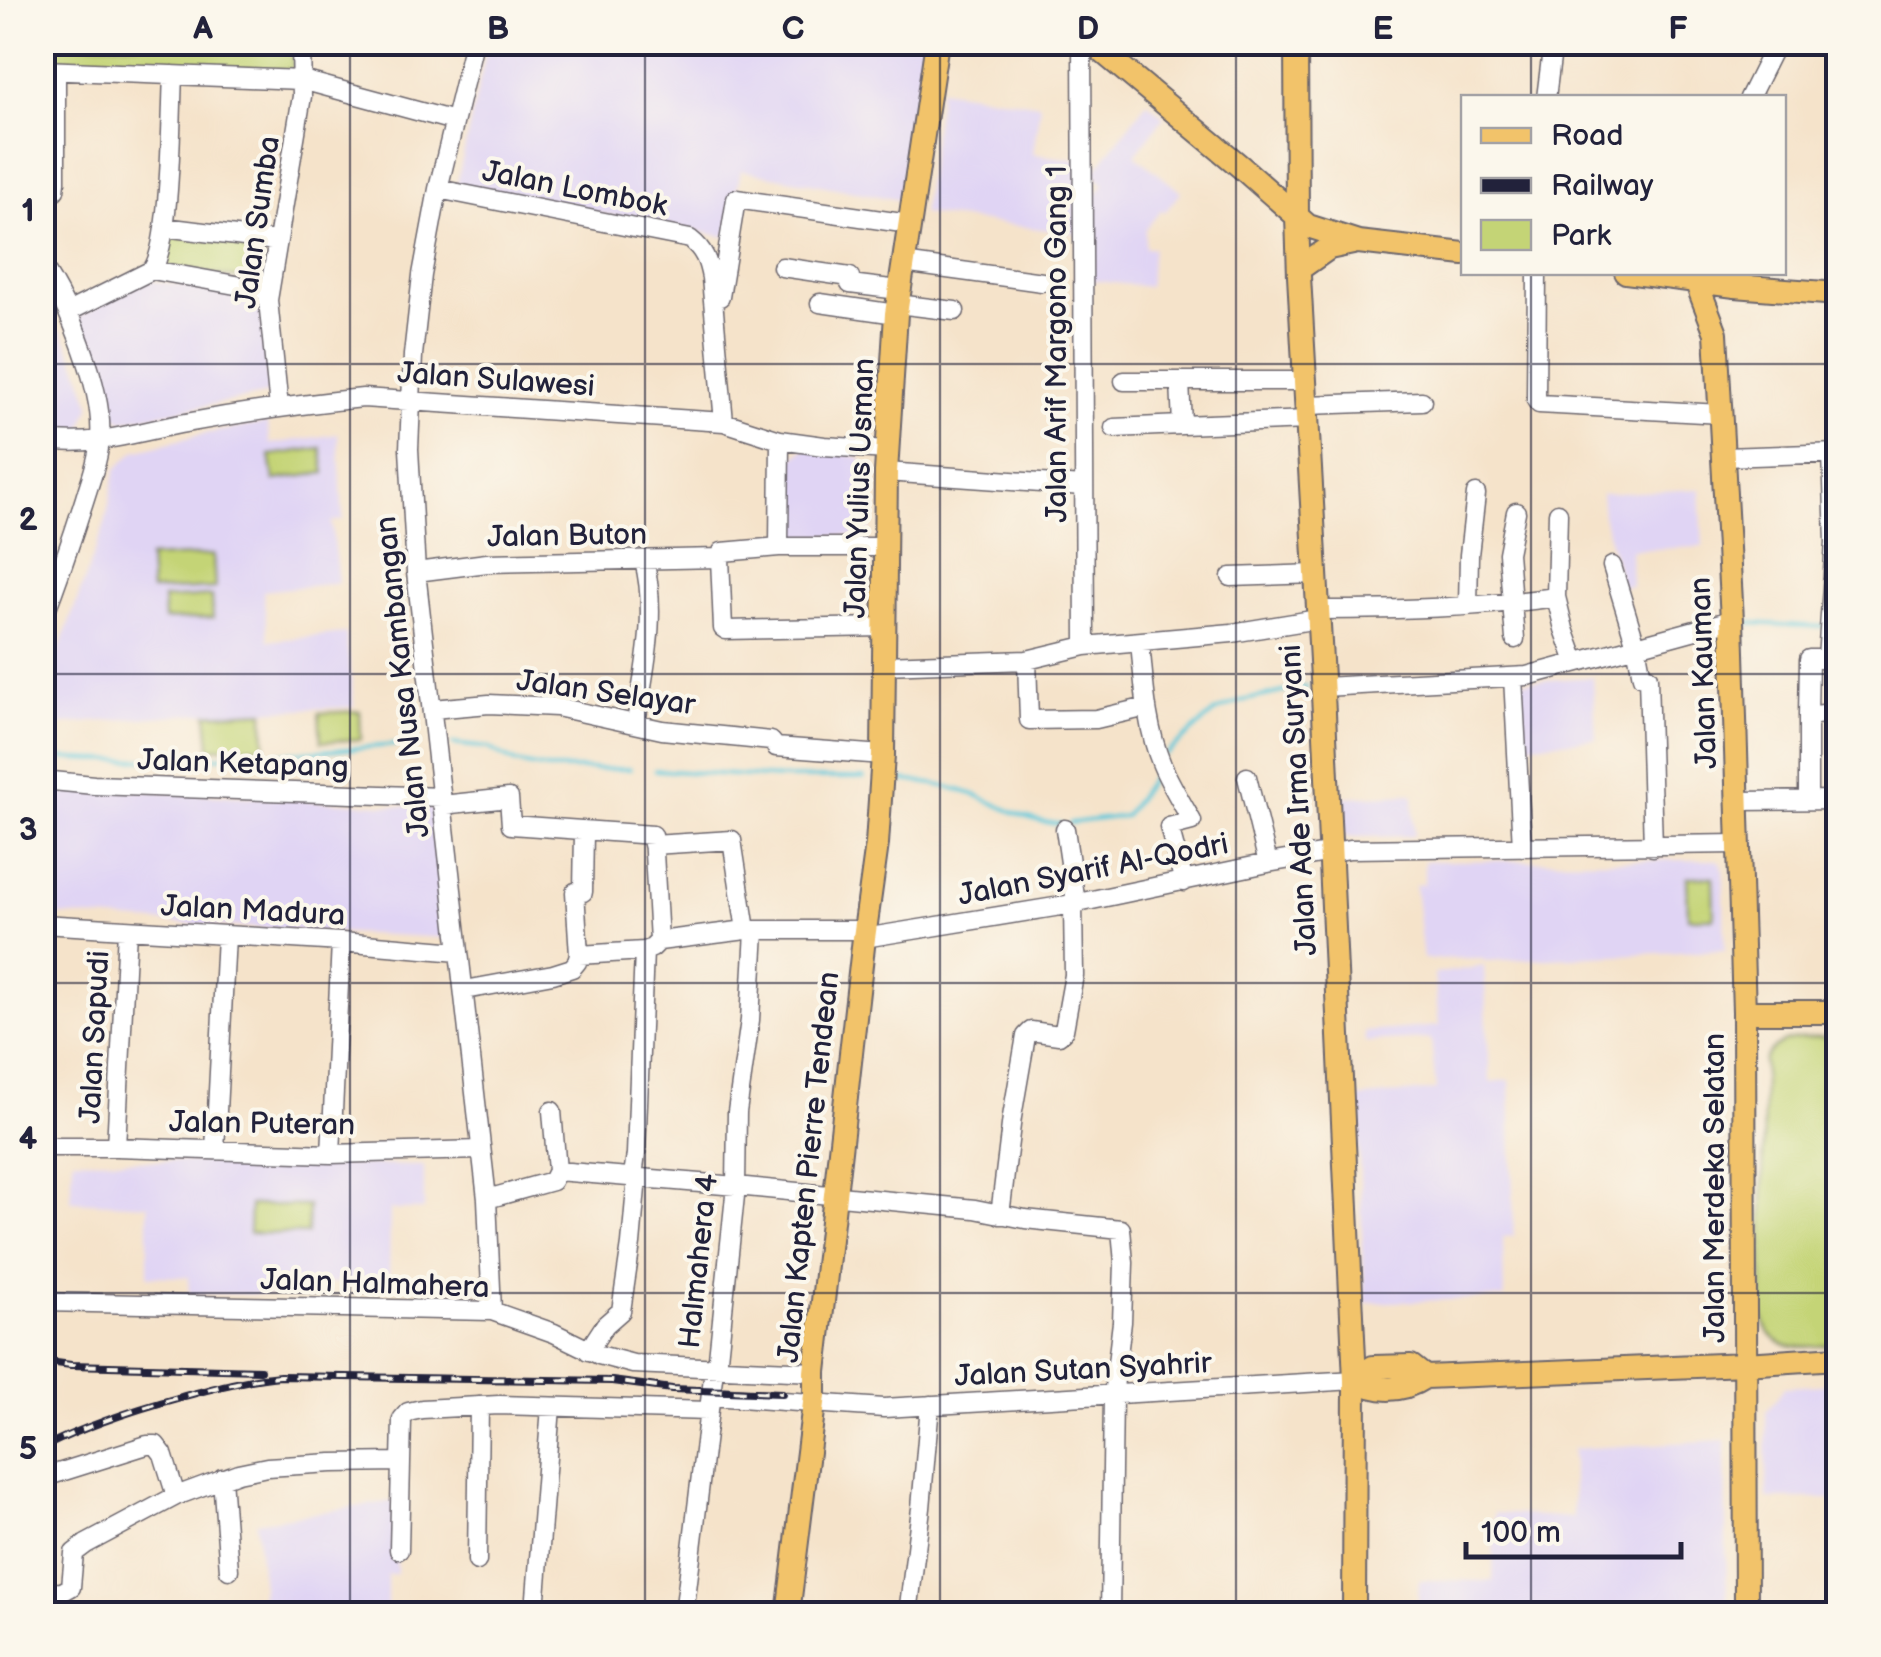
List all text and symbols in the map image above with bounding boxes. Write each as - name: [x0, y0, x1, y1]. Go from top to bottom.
- text: A: [192, 10, 213, 49]
- text: B: [487, 10, 509, 49]
- text: C: [782, 10, 804, 49]
- text: D: [1077, 10, 1099, 49]
- text: E: [1373, 10, 1393, 49]
- text: F: [1668, 10, 1688, 49]
- legend: [1461, 95, 1786, 275]
- text: Road: [1551, 118, 1624, 154]
- street label: Jalan Sumba: [228, 134, 288, 311]
- street label: Jalan Lombok: [479, 153, 671, 225]
- street label: Jalan Arif Margono Gang 1: [1039, 165, 1075, 523]
- text: Railway: [1551, 168, 1654, 204]
- text: 1: [21, 192, 35, 231]
- text: Park: [1551, 218, 1611, 254]
- street label: Jalan Sulawesi: [396, 355, 596, 405]
- street label: Jalan Yulius Usman: [837, 357, 883, 619]
- text: 2: [18, 501, 38, 540]
- street label: Jalan Nusa Kambangan: [368, 514, 438, 839]
- street label: Jalan Buton: [487, 517, 647, 555]
- street label: Jalan Kauman: [1683, 576, 1725, 770]
- street label: Jalan Ade Irma Suryani: [1273, 643, 1325, 956]
- street label: Jalan Selayar: [514, 663, 699, 723]
- street label: Jalan Ketapang: [137, 742, 349, 786]
- text: 3: [19, 811, 37, 850]
- street label: Jalan Syarif Al-Qodri: [955, 826, 1231, 914]
- street label: Jalan Madura: [160, 888, 346, 934]
- street label: Jalan Sapudi: [72, 950, 118, 1124]
- street label: Jalan Kapten Pierre Tendean: [771, 970, 847, 1364]
- street label: Jalan Merdeka Selatan: [1697, 1033, 1733, 1343]
- street label: Jalan Puteran: [169, 1104, 355, 1144]
- text: 4: [19, 1120, 38, 1159]
- street label: Halmahera 4: [672, 1172, 726, 1350]
- street label: Jalan Halmahera: [260, 1262, 490, 1306]
- street label: Jalan Sutan Syahrir: [953, 1345, 1214, 1395]
- text: 5: [19, 1430, 37, 1469]
- scale bar: [1466, 1497, 1681, 1559]
- text: 100 m: [1481, 1515, 1561, 1551]

